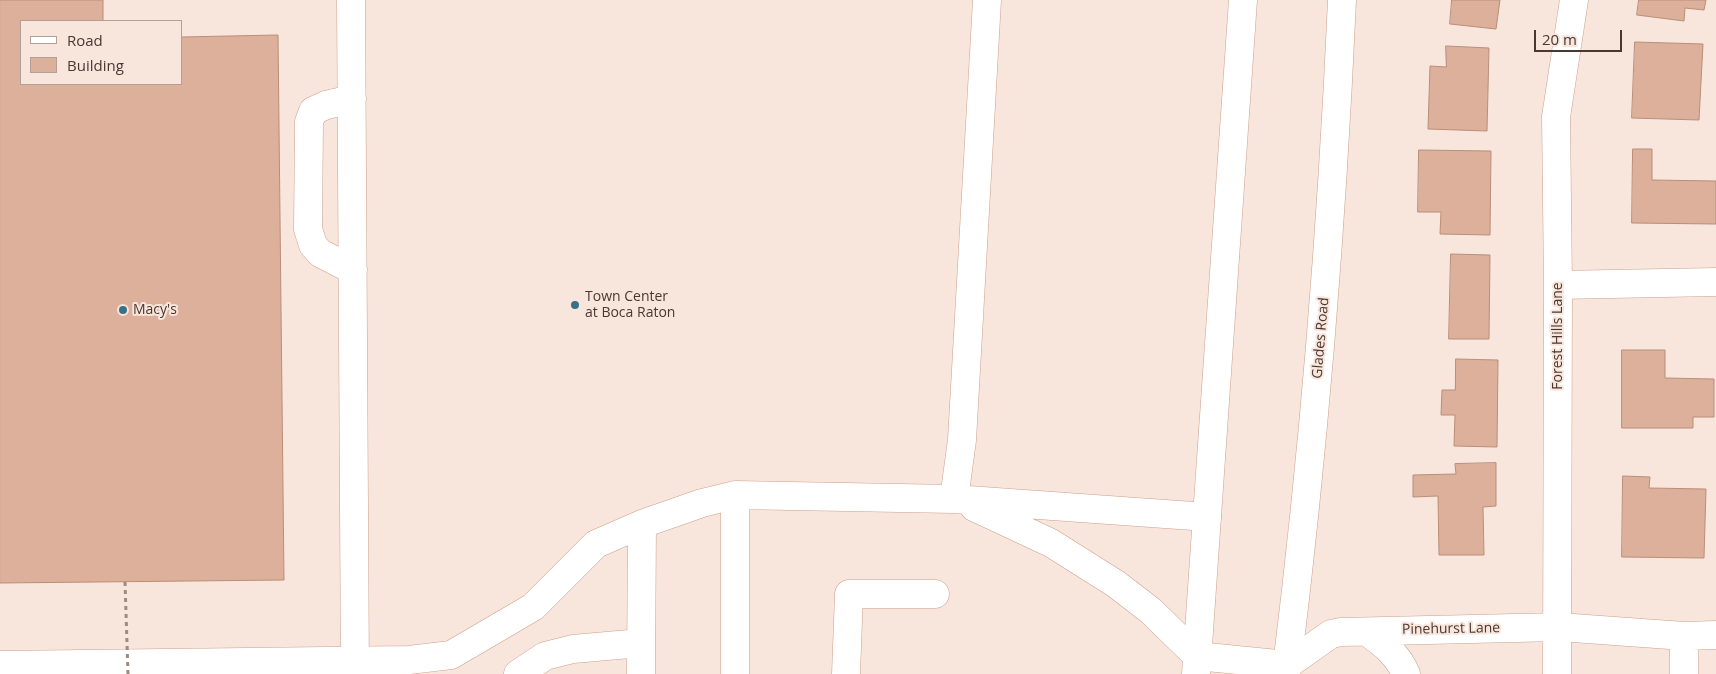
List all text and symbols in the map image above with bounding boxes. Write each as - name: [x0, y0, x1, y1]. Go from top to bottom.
- legend: [20, 20, 182, 85]
- scale bar: [1536, 20, 1624, 52]
- text: 20 m: [1542, 29, 1577, 49]
- text: Road: [67, 30, 103, 50]
- text: Building: [67, 55, 124, 75]
- street label: Forest Hills Lane: [1550, 282, 1566, 390]
- place label: Town Center at Boca Raton: [585, 289, 675, 322]
- street label: Glades Road: [1309, 297, 1333, 379]
- marker: Town Center at Boca Raton: [569, 299, 581, 311]
- place label: Macy's: [133, 302, 177, 318]
- marker: Macy's: [117, 304, 129, 316]
- street label: Pinehurst Lane: [1402, 620, 1500, 638]

